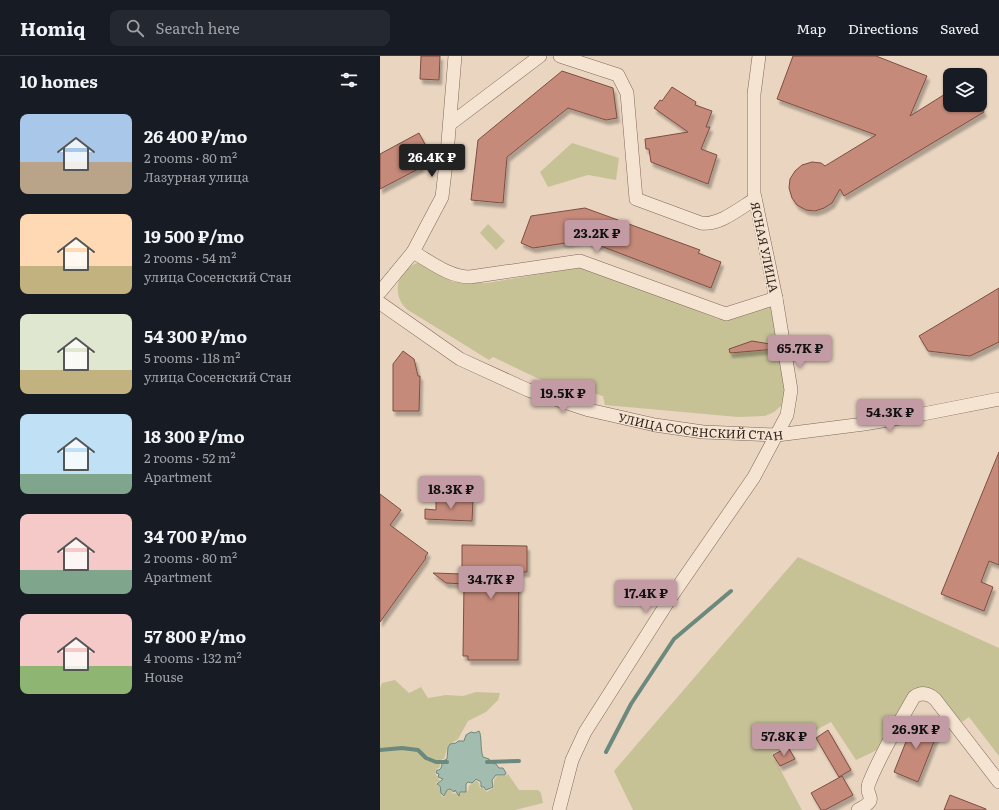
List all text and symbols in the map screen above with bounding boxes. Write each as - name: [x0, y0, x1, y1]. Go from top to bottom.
- search box: [110, 10, 390, 46]
- text: Homiq: [20, 14, 86, 42]
- text: Search here: [156, 16, 240, 39]
- icon: search: [124, 17, 146, 39]
- text: Map: [796, 18, 826, 38]
- text: Directions: [848, 18, 918, 38]
- text: Saved: [940, 18, 979, 38]
- text: 10 homes: [20, 68, 98, 93]
- map controls: [943, 68, 987, 112]
- button: layers: [943, 68, 987, 112]
- icon: filters: [338, 69, 360, 91]
- text: 26 400 ₽/mo: [144, 123, 247, 148]
- icon: home: [52, 130, 100, 178]
- pin: 26.4K ₽: [395, 144, 469, 178]
- text: 26.4K ₽: [408, 147, 456, 166]
- text: 2 rooms · 80 m²: [144, 148, 237, 167]
- text: Лазурная улица: [144, 167, 249, 186]
- street label: ЯСНАЯ УЛИЦА: [747, 200, 783, 294]
- pin: 23.2K ₽: [560, 220, 634, 254]
- text: 19 500 ₽/mo: [144, 223, 244, 248]
- text: 23.2K ₽: [574, 223, 620, 242]
- icon: home: [52, 230, 100, 278]
- text: 2 rooms · 54 m²: [144, 248, 236, 267]
- text: улица Сосенский Стан: [144, 267, 292, 286]
- text: 54 300 ₽/mo: [144, 323, 247, 348]
- icon: home: [52, 330, 100, 378]
- pin: 65.7K ₽: [763, 335, 837, 369]
- text: 65.7K ₽: [777, 338, 823, 357]
- text: 5 rooms · 118 m²: [144, 348, 240, 367]
- text: улица Сосенский Стан: [144, 367, 292, 386]
- pin: 19.5K ₽: [526, 380, 600, 414]
- text: 19.5K ₽: [540, 383, 586, 402]
- pin: 54.3K ₽: [853, 399, 927, 433]
- text: 54.3K ₽: [866, 402, 914, 421]
- street label: УЛИЦА СОСЕНСКИЙ СТАН: [617, 408, 784, 444]
- text: 18 300 ₽/mo: [144, 423, 245, 448]
- icon: home: [52, 430, 100, 478]
- text: 2 rooms · 52 m²: [144, 448, 236, 467]
- text: Apartment: [144, 467, 212, 486]
- pin: 18.3K ₽: [414, 476, 488, 510]
- text: 18.3K ₽: [428, 479, 474, 498]
- text: 34 700 ₽/mo: [144, 523, 247, 548]
- icon: home: [52, 530, 100, 578]
- text: 2 rooms · 80 m²: [144, 548, 237, 567]
- pin: 34.7K ₽: [454, 566, 528, 600]
- text: Apartment: [144, 567, 212, 586]
- text: 34.7K ₽: [468, 569, 514, 588]
- pin: 17.4K ₽: [609, 580, 683, 614]
- text: 17.4K ₽: [624, 583, 668, 602]
- text: 57 800 ₽/mo: [144, 623, 246, 648]
- icon: home: [52, 630, 100, 678]
- text: 4 rooms · 132 m²: [144, 648, 242, 667]
- text: House: [144, 667, 183, 686]
- pin: 26.9K ₽: [879, 716, 953, 750]
- text: 26.9K ₽: [892, 719, 940, 738]
- pin: 57.8K ₽: [747, 723, 821, 757]
- text: 57.8K ₽: [761, 726, 807, 745]

